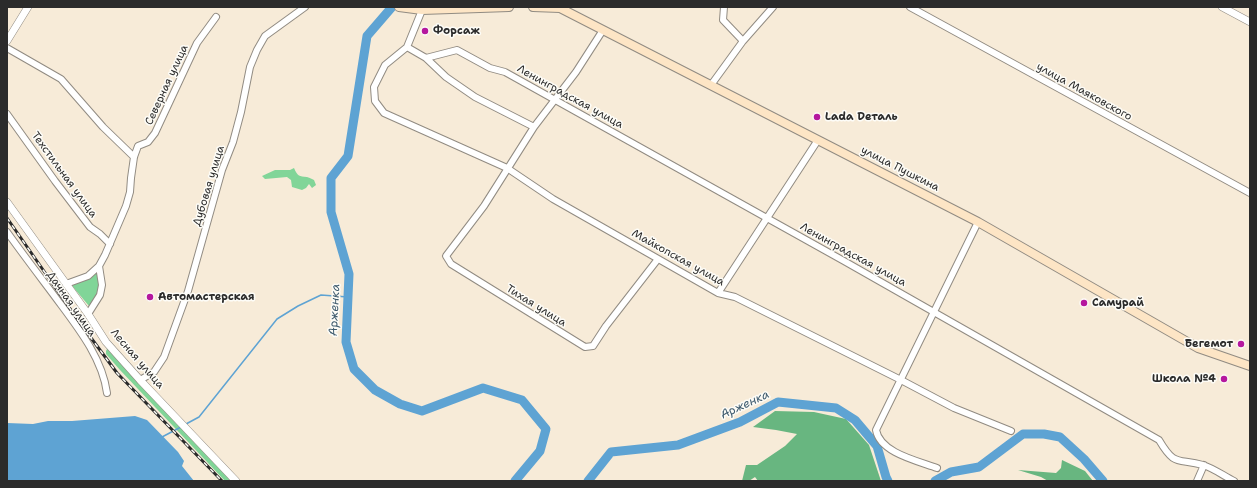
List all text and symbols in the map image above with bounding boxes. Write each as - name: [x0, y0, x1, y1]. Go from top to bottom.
- place label: Форсаж: [433, 24, 480, 38]
- marker: Форсаж: [420, 26, 430, 36]
- street label: Северная улица: [143, 43, 191, 127]
- street label: улица Маяковского: [1034, 60, 1134, 124]
- street label: Ленинградская улица: [515, 62, 625, 132]
- place label: Lada Dеталь: [825, 110, 898, 124]
- marker: Lada Dеталь: [812, 112, 822, 122]
- street label: Техстильная улица: [28, 129, 100, 221]
- street label: Дубовая улица: [190, 144, 228, 228]
- street label: улица Пушкина: [859, 144, 941, 194]
- street label: Ленинградская улица: [798, 220, 908, 290]
- street label: Майкопская улица: [629, 227, 727, 289]
- street label: Дачная улица: [44, 269, 98, 339]
- street label: Тихая улица: [504, 282, 568, 330]
- water label: Арженка: [326, 284, 344, 336]
- place label: Автомастерская: [158, 290, 255, 304]
- marker: Автомастерская: [145, 292, 155, 302]
- place label: Самурай: [1092, 296, 1144, 310]
- marker: Самурай: [1079, 298, 1089, 308]
- street label: Лесная улица: [107, 326, 167, 392]
- place label: Бегемот: [1185, 337, 1233, 351]
- marker: Бегемот: [1236, 339, 1246, 349]
- place label: Школа №4: [1152, 372, 1216, 386]
- marker: Школа №4: [1219, 374, 1229, 384]
- water label: Арженка: [718, 387, 772, 423]

